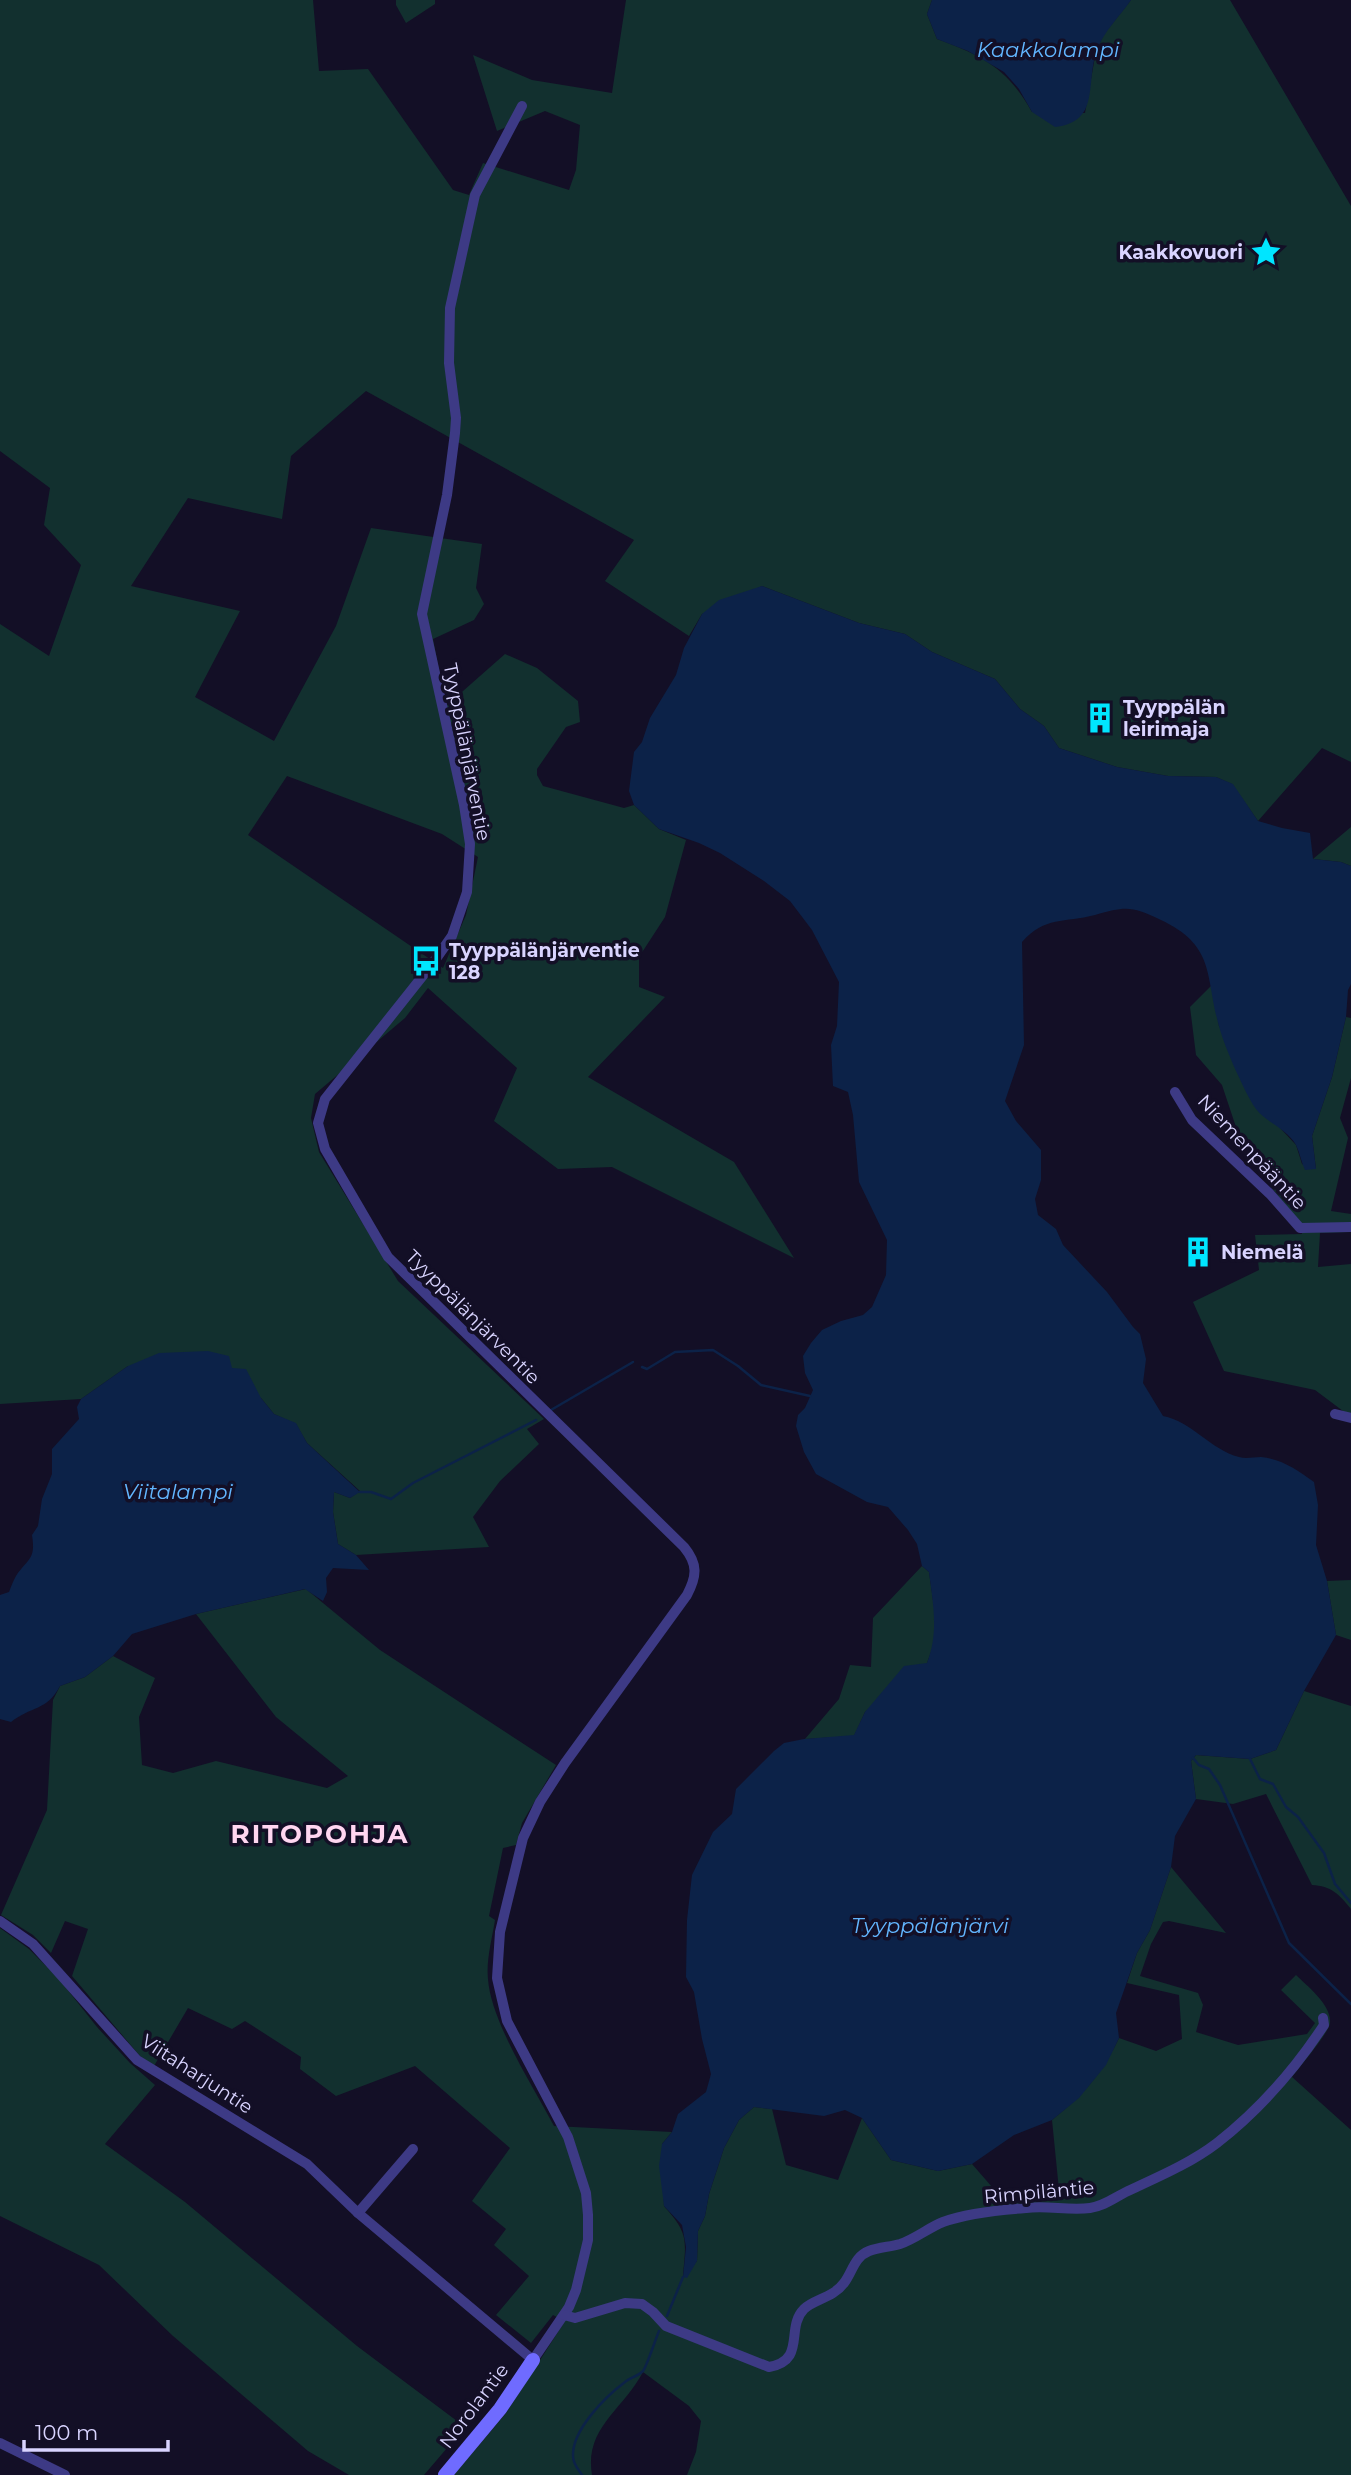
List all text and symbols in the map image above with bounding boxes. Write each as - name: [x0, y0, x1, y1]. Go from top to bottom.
- water label: Kaakkolampi: [977, 37, 1120, 62]
- place icon: Kaakkovuori: [1249, 235, 1283, 269]
- place label: Kaakkovuori: [1118, 241, 1243, 264]
- street label: Tyyppälänjärventie: [438, 661, 496, 843]
- place label: Tyyppälän leirimaja: [1123, 696, 1226, 741]
- building icon: Tyyppälän leirimaja: [1083, 701, 1117, 735]
- place label: Tyyppälänjärventie 128: [449, 939, 640, 984]
- bus stop icon: Tyyppälänjärventie 128: [409, 944, 443, 978]
- street label: Niemenpääntie: [1193, 1090, 1311, 1214]
- building icon: Niemelä: [1181, 1235, 1215, 1269]
- place label: Niemelä: [1221, 1241, 1304, 1264]
- street label: Tyyppälänjärventie: [401, 1245, 545, 1389]
- water label: Viitalampi: [123, 1479, 233, 1504]
- district label: RITOPOHJA: [231, 1818, 409, 1850]
- water label: Tyyppälänjärvi: [851, 1913, 1009, 1938]
- street label: Viitaharjuntie: [137, 2029, 257, 2119]
- street label: Rimpiläntie: [983, 2176, 1095, 2208]
- street label: Norolantie: [435, 2359, 513, 2453]
- scale bar: [24, 2408, 168, 2452]
- text: 100 m: [35, 2420, 98, 2445]

